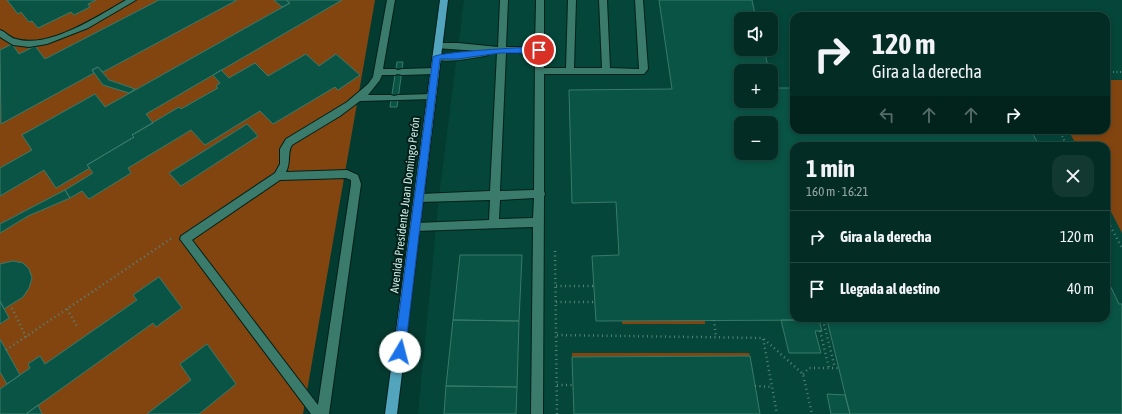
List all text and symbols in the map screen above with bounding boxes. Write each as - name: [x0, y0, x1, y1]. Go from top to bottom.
- map controls: [734, 12, 778, 160]
- button: sound: [734, 12, 778, 56]
- icon: right: [806, 28, 858, 80]
- text: 120 m: [872, 28, 935, 60]
- pin: [522, 33, 556, 67]
- icon: arrive: [528, 39, 550, 61]
- text: Gira a la derecha: [872, 61, 982, 82]
- button: +: [734, 64, 778, 108]
- icon: left: [876, 104, 898, 126]
- icon: ahead: [918, 104, 940, 126]
- icon: ahead: [960, 104, 982, 126]
- icon: right: [1002, 104, 1024, 126]
- street label: Avenida Presidente Juan Domingo Perón: [387, 116, 423, 294]
- button: −: [734, 116, 778, 160]
- text: 1 min: [806, 155, 855, 182]
- button: close: [1052, 155, 1094, 197]
- text: 160 m · 16:21: [806, 184, 869, 199]
- icon: right: [806, 226, 828, 248]
- text: Gira a la derecha: [840, 228, 931, 245]
- text: 120 m: [1060, 228, 1094, 245]
- icon: arrive: [806, 278, 828, 300]
- text: Llegada al destino: [840, 280, 940, 297]
- text: 40 m: [1067, 280, 1094, 297]
- position arrow: [379, 331, 421, 373]

